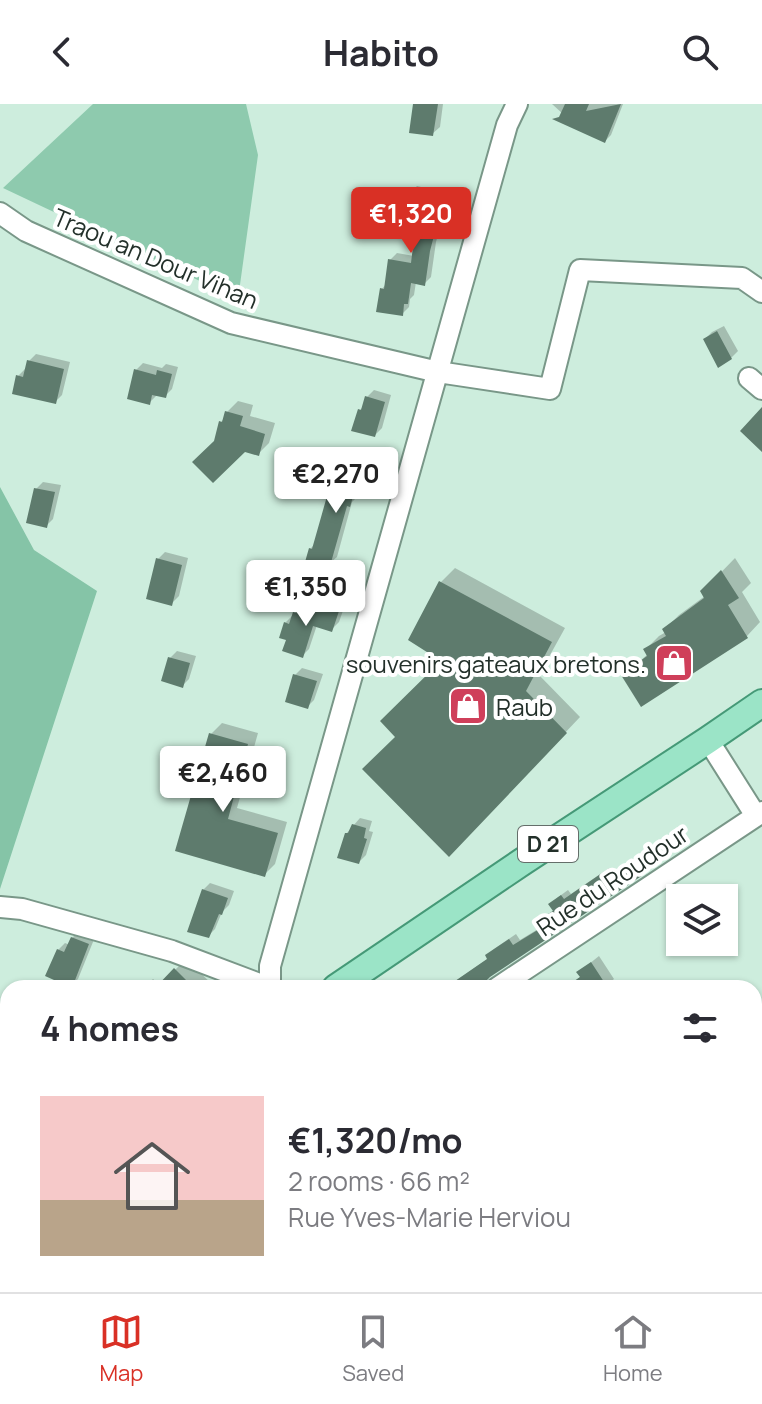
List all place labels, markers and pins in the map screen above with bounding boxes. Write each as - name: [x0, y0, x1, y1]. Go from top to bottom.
- pin: €1,320: [346, 187, 476, 255]
- pin: €2,270: [271, 447, 401, 515]
- pin: €1,350: [241, 560, 371, 628]
- shop icon: souvenirs gateaux bretons.: [653, 642, 695, 684]
- place label: souvenirs gateaux bretons.: [346, 647, 646, 680]
- shop icon: Raub: [447, 685, 489, 727]
- place label: Raub: [496, 690, 553, 723]
- pin: €2,460: [158, 746, 288, 814]

